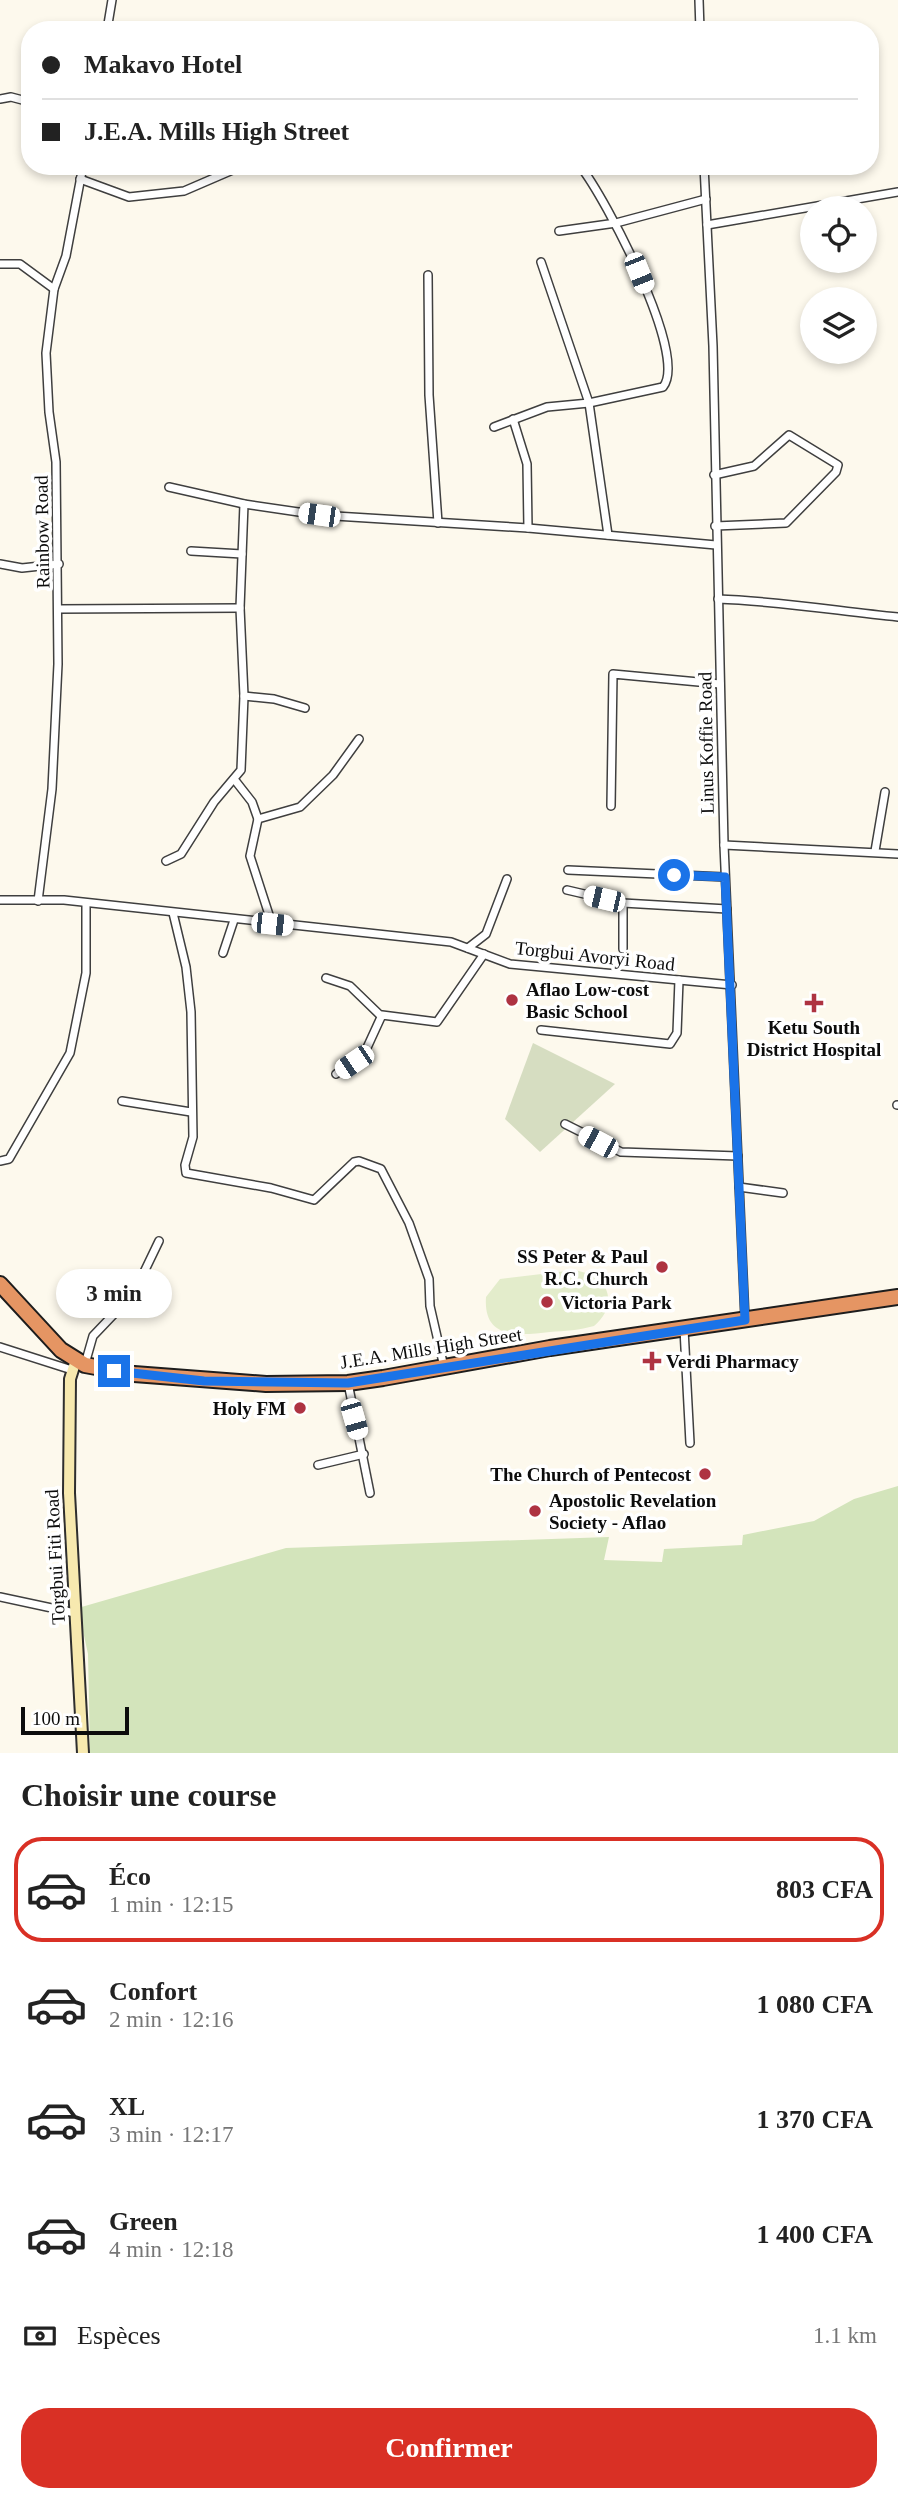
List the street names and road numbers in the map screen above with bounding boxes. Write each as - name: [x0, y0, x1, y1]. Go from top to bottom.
- street label: Rainbow Road: [31, 475, 53, 589]
- street label: Linus Koffie Road: [694, 671, 718, 814]
- street label: Torgbui Avoryi Road: [514, 937, 676, 975]
- street label: J.E.A. Mills High Street: [339, 1323, 524, 1373]
- street label: Torgbui Fiti Road: [41, 1488, 69, 1625]

